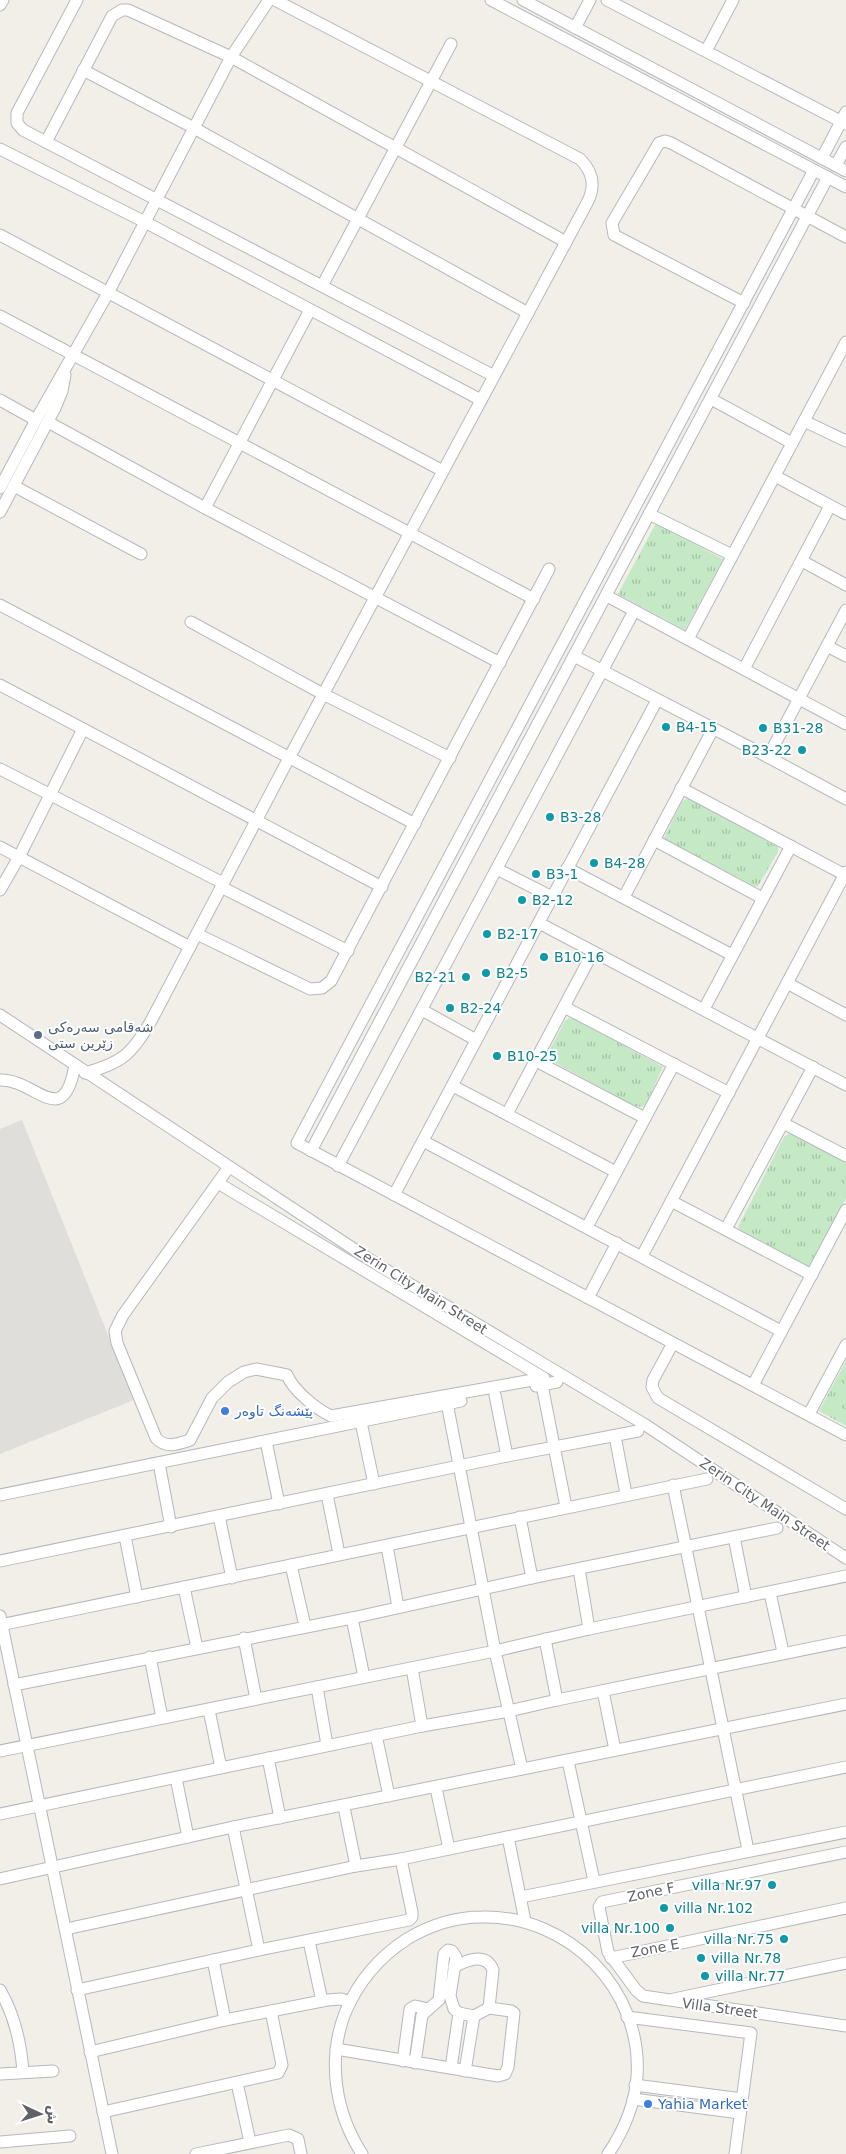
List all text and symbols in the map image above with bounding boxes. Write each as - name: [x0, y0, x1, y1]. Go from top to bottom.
- place label: B4-15: [676, 719, 717, 735]
- place label: B31-28: [773, 720, 823, 736]
- marker: B4-15: [660, 721, 672, 733]
- marker: B31-28: [757, 722, 769, 734]
- place label: B23-22: [742, 742, 792, 758]
- marker: B23-22: [796, 744, 808, 756]
- place label: B3-28: [560, 809, 601, 825]
- marker: B3-28: [544, 811, 556, 823]
- place label: B4-28: [604, 855, 645, 871]
- marker: B4-28: [588, 857, 600, 869]
- place label: B3-1: [546, 866, 578, 882]
- marker: B3-1: [530, 868, 542, 880]
- place label: B2-12: [532, 892, 573, 908]
- marker: B2-12: [516, 894, 528, 906]
- place label: B2-17: [497, 926, 538, 942]
- marker: B2-17: [481, 928, 493, 940]
- place label: B10-16: [554, 949, 604, 965]
- marker: B10-16: [538, 951, 550, 963]
- place label: B2-5: [496, 965, 528, 981]
- marker: B2-5: [480, 967, 492, 979]
- place label: B2-21: [415, 969, 456, 985]
- marker: B2-21: [460, 971, 472, 983]
- place label: B2-24: [460, 1000, 501, 1016]
- marker: B2-24: [444, 1002, 456, 1014]
- place label: شەقامی سەرەکی زێرین ستی: [48, 1019, 153, 1052]
- marker: شەقامی سەرەکی زێرین ستی: [32, 1029, 44, 1041]
- place label: B10-25: [507, 1048, 557, 1064]
- marker: B10-25: [491, 1050, 503, 1062]
- street label: Zerin City Main Street: [352, 1243, 491, 1338]
- place label: پێشەنگ تاوەر: [234, 1403, 313, 1420]
- marker: پێشەنگ تاوەر: [219, 1405, 231, 1417]
- street label: Zerin City Main Street: [697, 1454, 834, 1554]
- place label: villa Nr.97: [692, 1877, 762, 1893]
- street label: Zone F: [626, 1879, 676, 1905]
- marker: villa Nr.97: [766, 1879, 778, 1891]
- place label: villa Nr.102: [674, 1900, 753, 1916]
- marker: villa Nr.102: [658, 1902, 670, 1914]
- place label: villa Nr.100: [581, 1920, 660, 1936]
- marker: villa Nr.100: [664, 1922, 676, 1934]
- place label: villa Nr.75: [704, 1931, 774, 1947]
- marker: villa Nr.75: [778, 1933, 790, 1945]
- street label: Zone E: [629, 1935, 681, 1961]
- place label: villa Nr.78: [711, 1950, 781, 1966]
- marker: villa Nr.78: [695, 1952, 707, 1964]
- place label: villa Nr.77: [715, 1968, 785, 1984]
- marker: villa Nr.77: [699, 1970, 711, 1982]
- street label: Villa Street: [681, 1995, 759, 2021]
- north arrow: [15, 2089, 65, 2139]
- place label: Yahia Market: [657, 2096, 748, 2112]
- marker: Yahia Market: [642, 2098, 654, 2110]
- text: ش: [44, 2105, 62, 2125]

